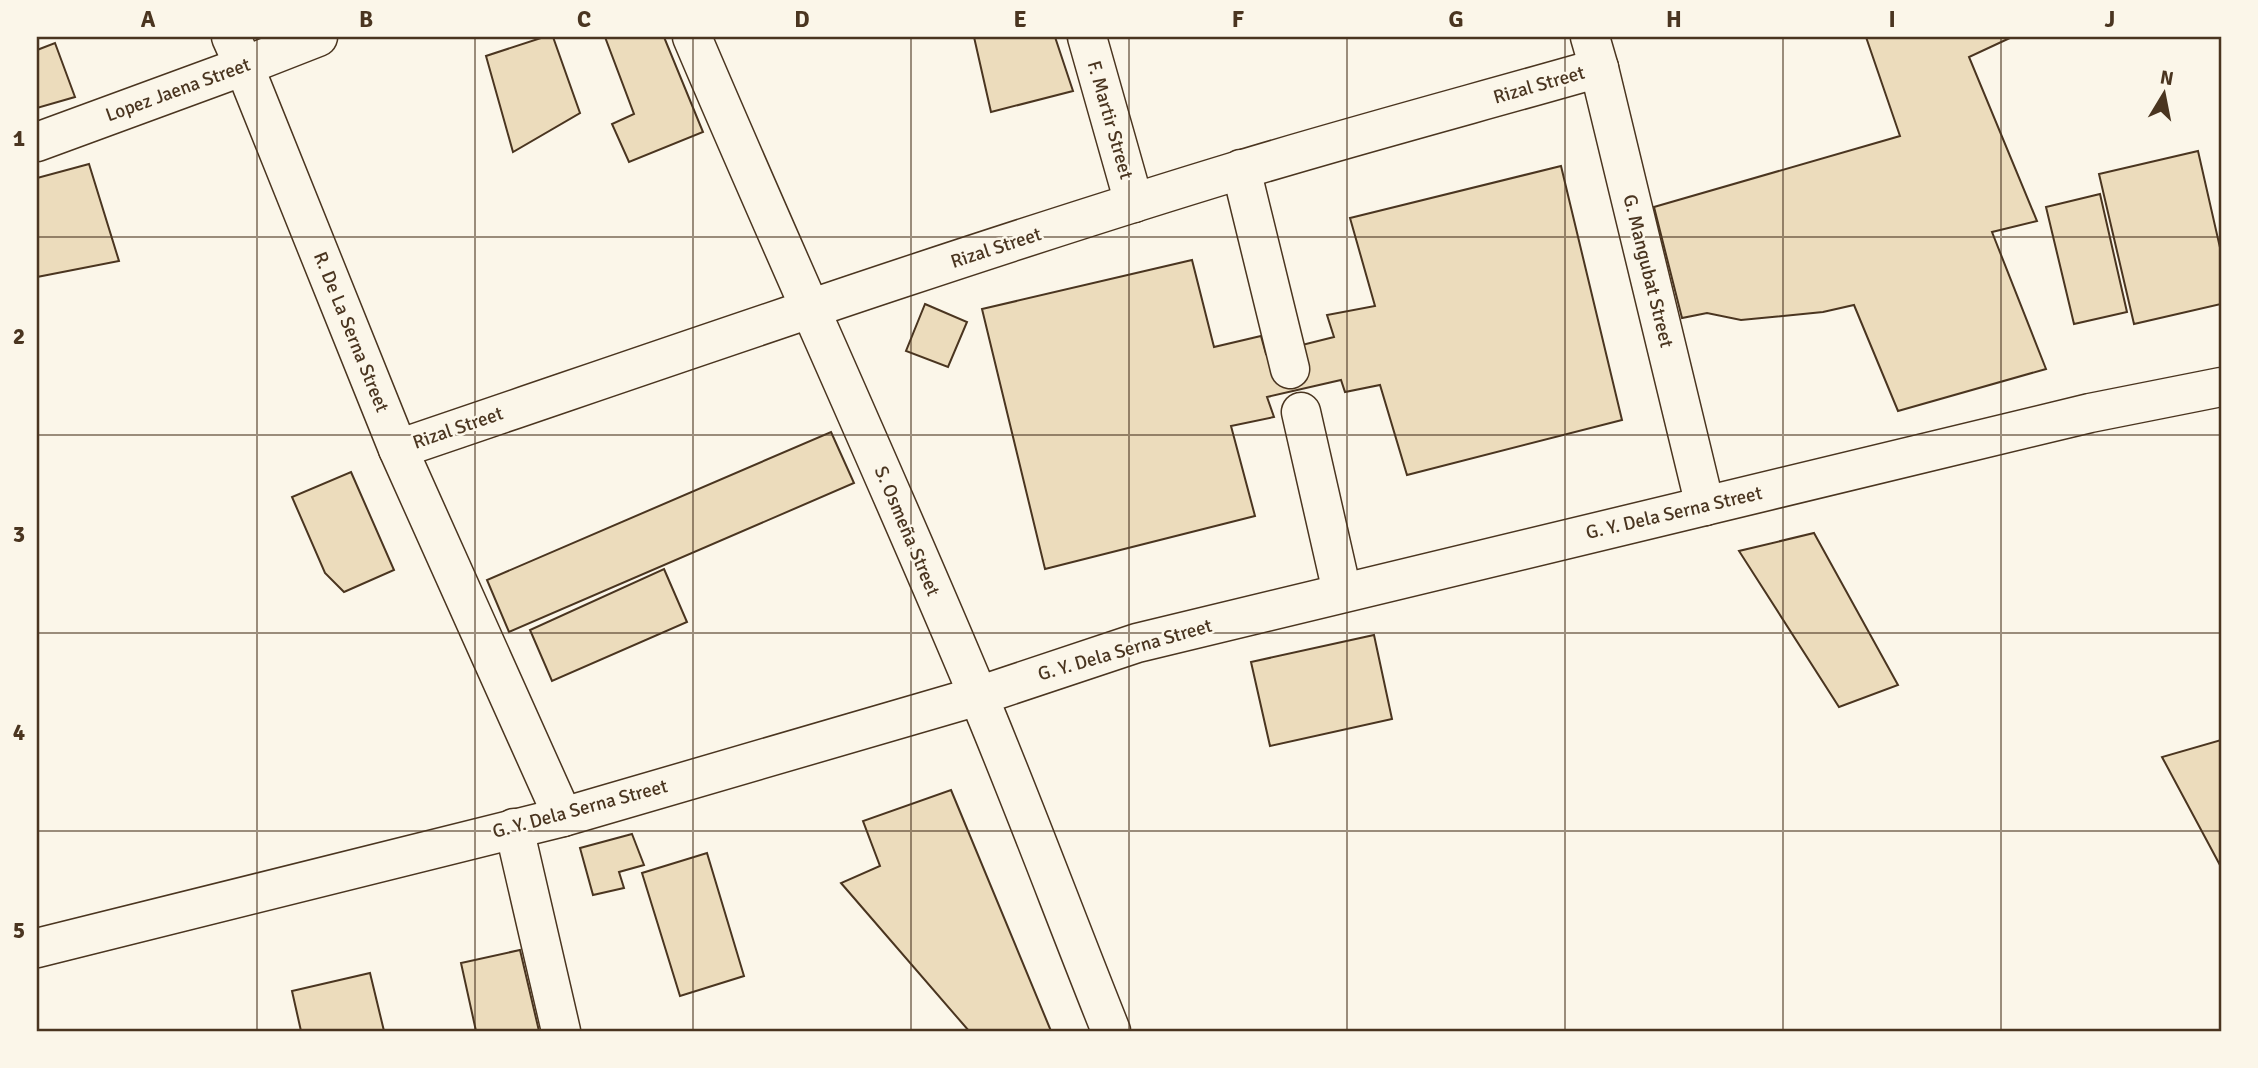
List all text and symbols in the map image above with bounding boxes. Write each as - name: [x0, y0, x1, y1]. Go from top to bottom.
- text: A: [141, 5, 156, 34]
- text: B: [359, 5, 373, 34]
- text: C: [577, 5, 591, 34]
- text: D: [794, 5, 810, 34]
- text: E: [1013, 5, 1027, 34]
- text: F: [1232, 5, 1244, 34]
- text: G: [1448, 5, 1464, 34]
- text: H: [1666, 5, 1682, 34]
- text: I: [1888, 5, 1896, 34]
- text: J: [2105, 5, 2115, 34]
- street label: Lopez Jaena Street: [102, 53, 254, 127]
- street label: F. Martir Street: [1082, 58, 1138, 182]
- street label: Rizal Street: [1491, 60, 1588, 109]
- north arrow: [2128, 60, 2198, 130]
- text: N: [2158, 65, 2175, 91]
- text: 1: [13, 124, 25, 153]
- street label: G. Mangubat Street: [1617, 192, 1679, 350]
- street label: Rizal Street: [948, 222, 1045, 274]
- street label: R. De La Serna Street: [308, 248, 394, 416]
- text: 2: [13, 322, 25, 351]
- street label: Rizal Street: [410, 401, 507, 455]
- street label: S. Osmeña Street: [869, 462, 945, 600]
- street label: G. Y. Dela Serna Street: [1584, 481, 1765, 545]
- text: 3: [13, 520, 25, 549]
- street label: G. Y. Dela Serna Street: [1035, 614, 1215, 686]
- text: 4: [13, 718, 25, 747]
- street label: G. Y. Dela Serna Street: [490, 774, 670, 844]
- text: 5: [13, 916, 25, 945]

